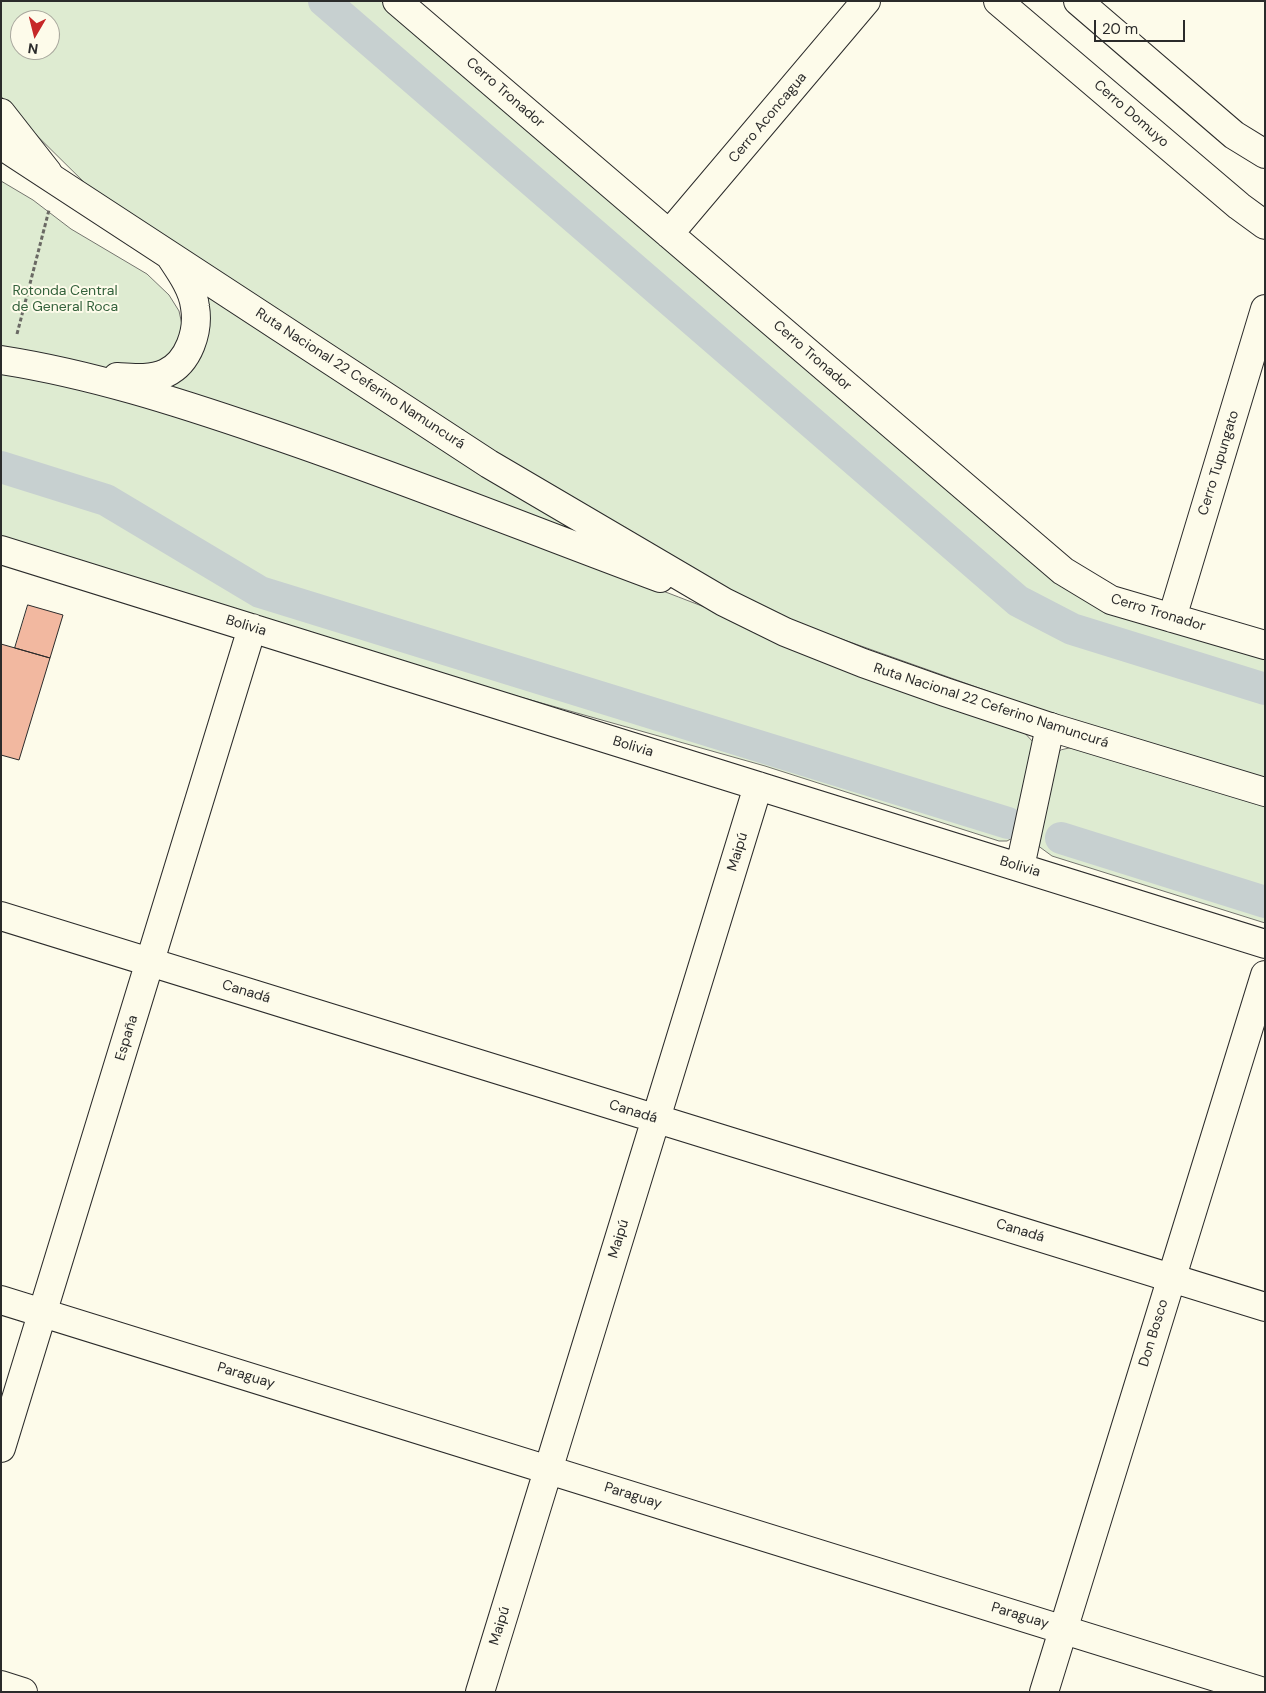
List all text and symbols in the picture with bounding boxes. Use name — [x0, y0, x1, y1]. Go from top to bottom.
north arrow — [10, 10, 60, 60]
scale bar — [1096, 10, 1187, 42]
text: 20 m — [1102, 19, 1138, 39]
text: N — [27, 39, 39, 58]
street label: Cerro Tronador — [462, 54, 548, 132]
street label: Cerro Aconcagua — [725, 70, 811, 166]
street label: Cerro Domuyo — [1090, 77, 1172, 151]
park label: Rotonda Central de General Roca — [12, 283, 118, 316]
street label: Ruta Nacional 22 Ceferino Namuncurá — [252, 305, 468, 453]
street label: Cerro Tronador — [769, 317, 855, 395]
street label: Cerro Tupungato — [1195, 408, 1243, 518]
street label: Cerro Tronador — [1109, 591, 1207, 635]
street label: Bolivia — [224, 612, 268, 640]
street label: Ruta Nacional 22 Ceferino Namuncurá — [871, 660, 1111, 752]
street label: Bolivia — [611, 733, 655, 761]
street label: Maipú — [724, 831, 752, 873]
street label: Bolivia — [998, 853, 1042, 881]
street label: Canadá — [220, 977, 272, 1007]
street label: España — [112, 1013, 142, 1063]
street label: Canadá — [607, 1097, 659, 1127]
street label: Canadá — [994, 1216, 1046, 1246]
street label: Maipú — [605, 1218, 633, 1260]
street label: Don Bosco — [1136, 1297, 1172, 1369]
street label: Paraguay — [215, 1359, 277, 1393]
street label: Paraguay — [602, 1479, 664, 1513]
street label: Paraguay — [989, 1599, 1051, 1633]
street label: Maipú — [486, 1605, 514, 1647]

